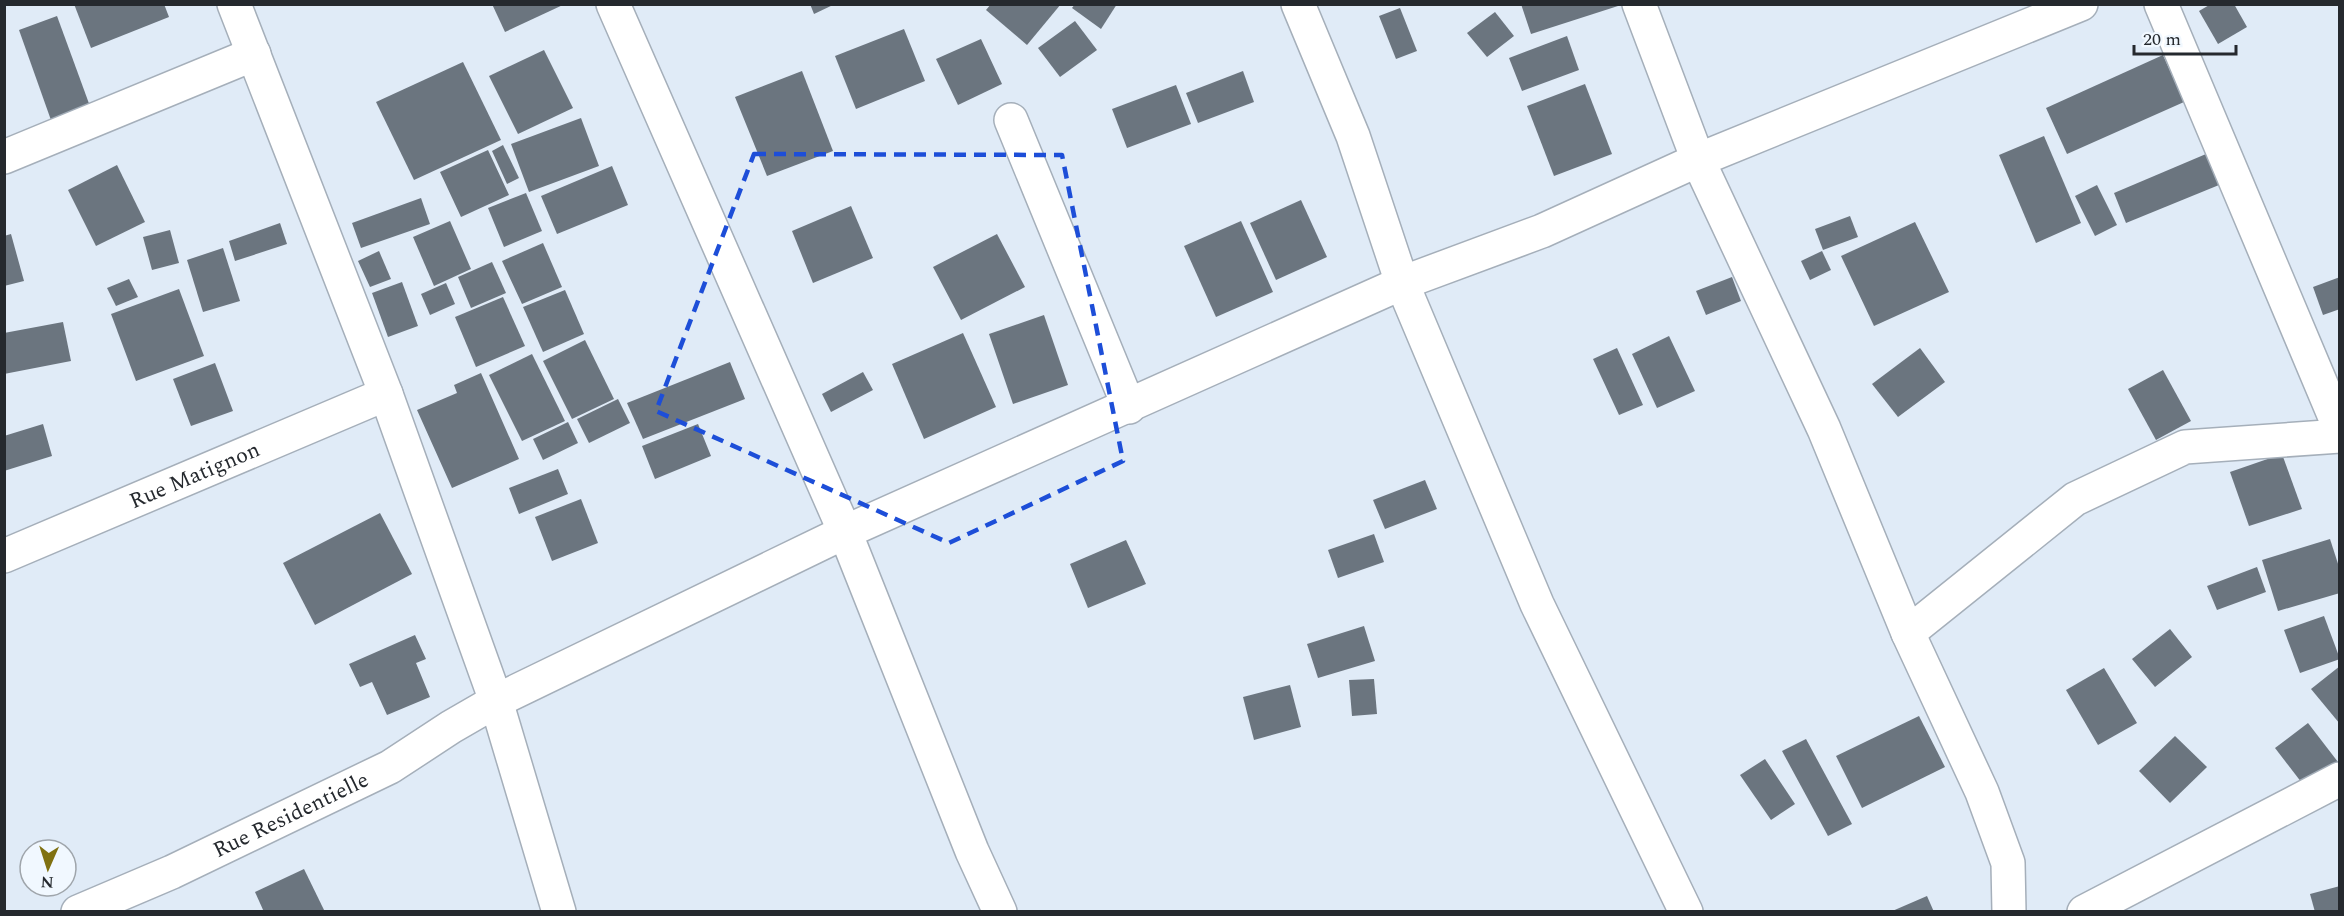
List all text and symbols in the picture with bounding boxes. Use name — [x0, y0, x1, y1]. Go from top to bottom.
scale bar — [2134, 18, 2236, 56]
text: 20 m — [2143, 26, 2181, 53]
street label: Rue Matignon — [124, 433, 265, 517]
street label: Rue Residentielle — [207, 763, 374, 866]
north arrow — [18, 838, 78, 898]
text: N — [40, 870, 54, 894]

